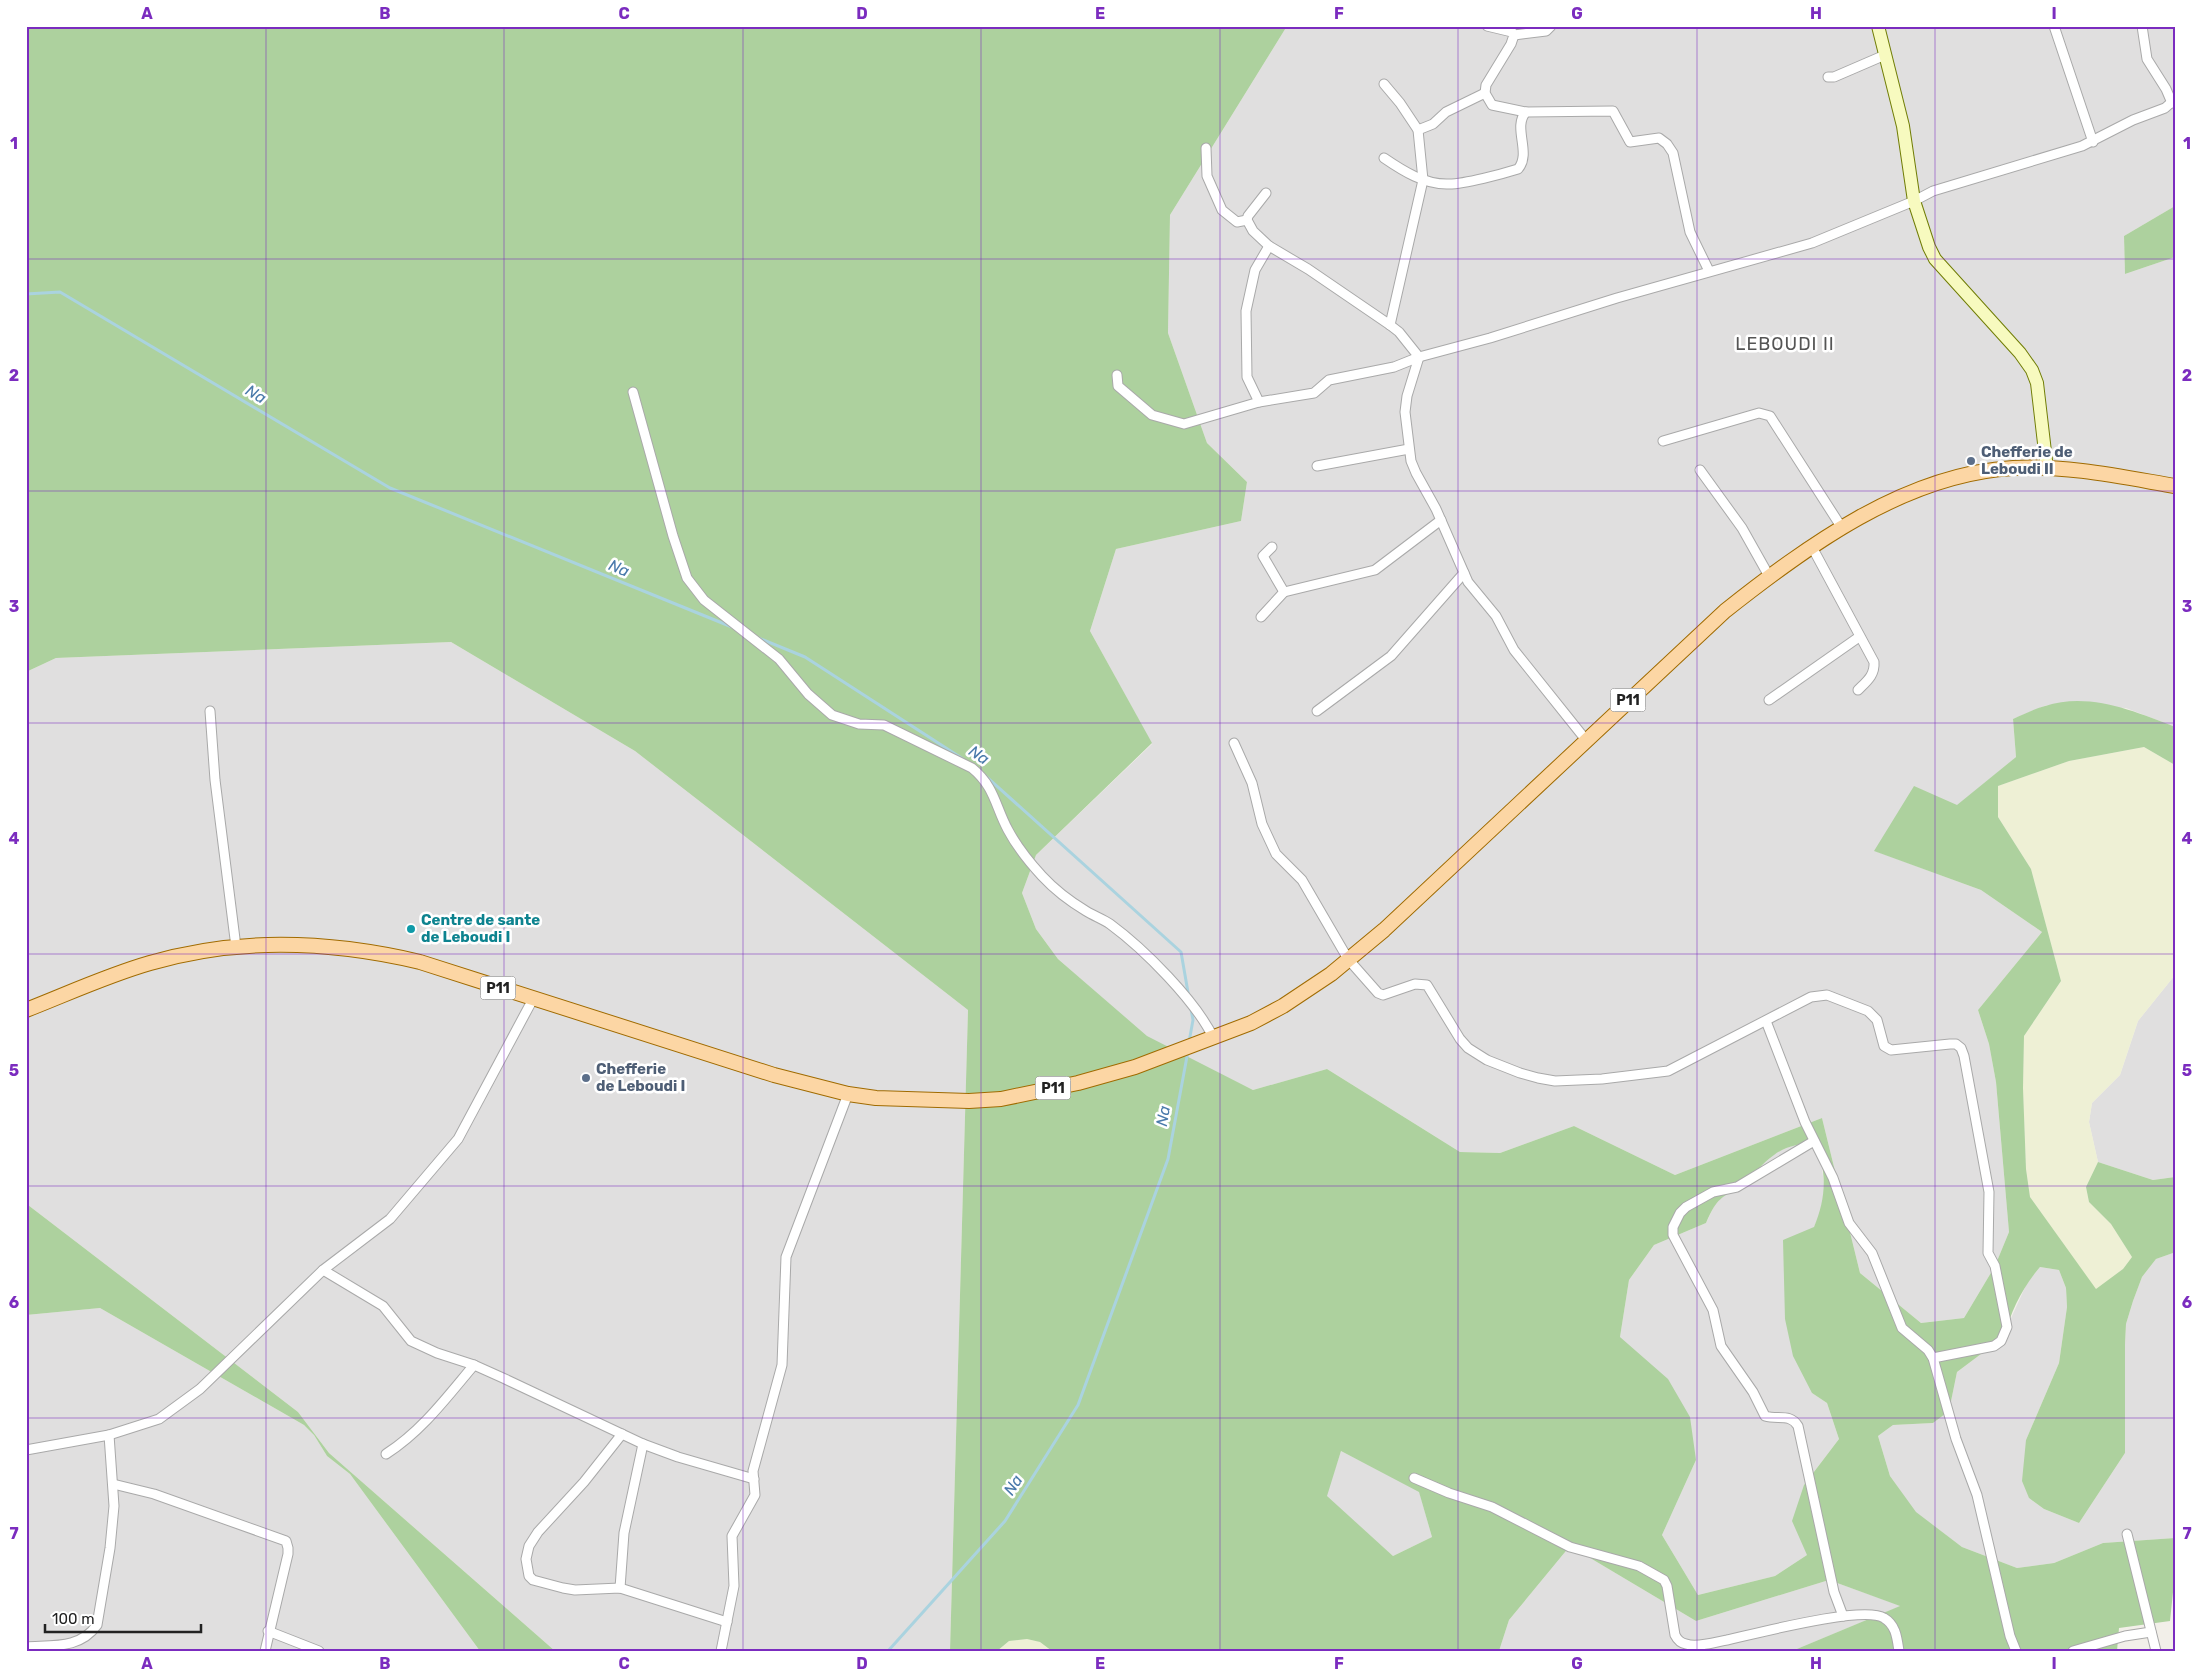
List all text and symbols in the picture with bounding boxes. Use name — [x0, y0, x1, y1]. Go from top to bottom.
text: A — [141, 4, 153, 23]
text: B — [379, 4, 391, 23]
text: C — [618, 4, 630, 23]
text: D — [856, 4, 868, 23]
text: E — [1095, 4, 1105, 23]
text: F — [1334, 4, 1344, 23]
text: G — [1571, 4, 1583, 23]
text: H — [1810, 4, 1822, 23]
text: I — [2051, 4, 2057, 23]
text: 1 — [10, 134, 18, 153]
text: 1 — [2183, 134, 2191, 153]
district label: LEBOUDI II — [1735, 333, 1835, 355]
text: 2 — [9, 366, 19, 385]
text: 2 — [2182, 366, 2192, 385]
water label: Na — [242, 381, 270, 407]
place label: Chefferie de Leboudi II — [1981, 443, 2073, 478]
marker: Chefferie de Leboudi II — [1965, 455, 1977, 467]
water label: Na — [606, 555, 632, 581]
text: 3 — [9, 597, 19, 616]
text: 3 — [2182, 597, 2192, 616]
road number: P11 — [1610, 688, 1646, 712]
water label: Na — [965, 741, 993, 769]
text: 4 — [9, 829, 20, 848]
text: 4 — [2182, 829, 2193, 848]
place label: Centre de sante de Leboudi I — [421, 911, 540, 946]
marker: Centre de sante de Leboudi I — [405, 923, 417, 935]
road number: P11 — [480, 976, 516, 1000]
place label: Chefferie de Leboudi I — [596, 1060, 685, 1095]
text: 5 — [9, 1061, 19, 1080]
text: 5 — [2182, 1061, 2192, 1080]
marker: Chefferie de Leboudi I — [580, 1072, 592, 1084]
road number: P11 — [1036, 1076, 1070, 1100]
water label: Na — [1152, 1104, 1174, 1128]
text: 6 — [9, 1293, 19, 1312]
text: 6 — [2182, 1293, 2192, 1312]
water label: Na — [1000, 1471, 1026, 1499]
text: 7 — [9, 1524, 19, 1543]
text: 7 — [2182, 1524, 2192, 1543]
scale bar — [45, 1602, 201, 1634]
text: 100 m — [52, 1610, 94, 1628]
text: A — [141, 1654, 153, 1673]
text: B — [379, 1654, 391, 1673]
text: C — [618, 1654, 630, 1673]
text: D — [856, 1654, 868, 1673]
text: E — [1095, 1654, 1105, 1673]
text: F — [1334, 1654, 1344, 1673]
text: G — [1571, 1654, 1583, 1673]
text: H — [1810, 1654, 1822, 1673]
text: I — [2051, 1654, 2057, 1673]

